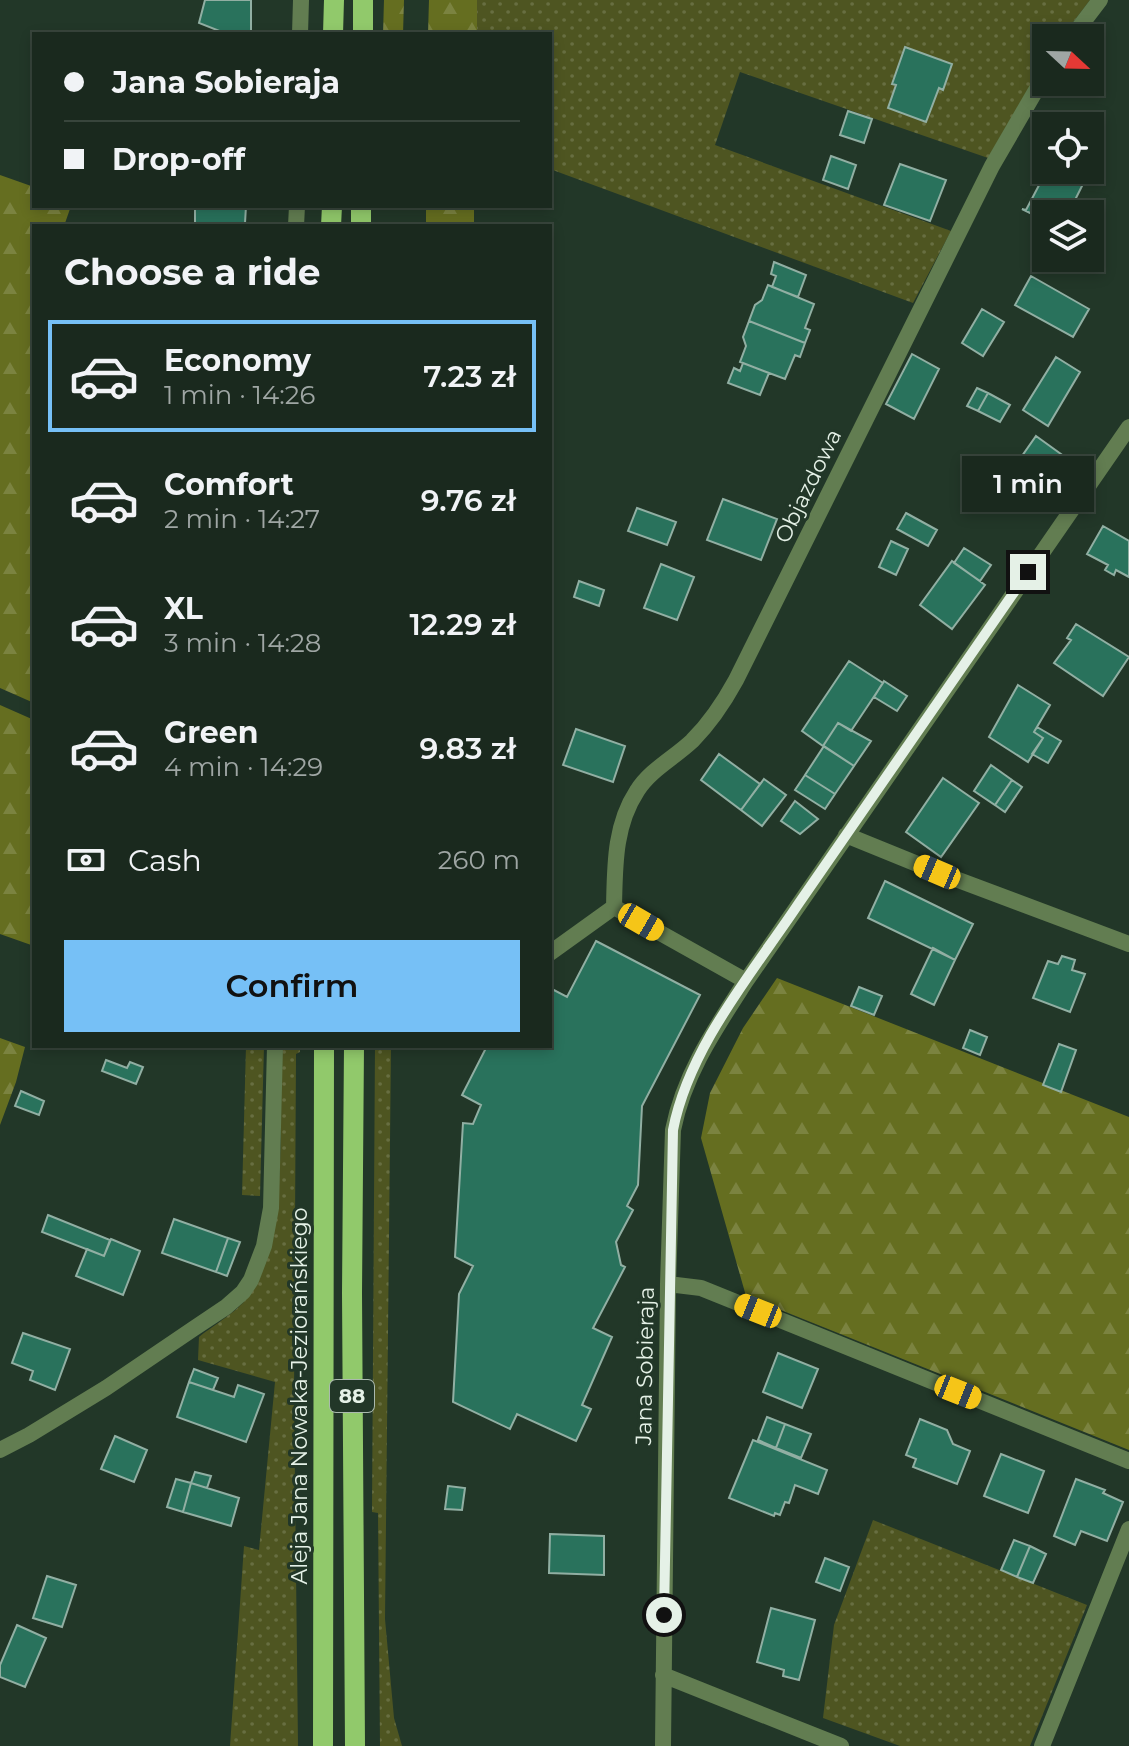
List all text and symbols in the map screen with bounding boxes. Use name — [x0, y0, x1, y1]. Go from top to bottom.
north arrow — [1032, 24, 1104, 96]
map controls — [1032, 24, 1104, 272]
text: Jana Sobieraja — [112, 64, 340, 101]
button: locate — [1032, 112, 1104, 184]
text: Drop-off — [112, 141, 245, 178]
button: layers — [1032, 200, 1104, 272]
text: Choose a ride — [64, 250, 321, 294]
icon: car — [68, 340, 140, 412]
text: Economy — [164, 342, 311, 379]
text: 7.23 zł — [423, 358, 516, 395]
text: 1 min · 14:26 — [164, 379, 315, 411]
street label: Objazdowa — [769, 425, 847, 547]
callout: 1 min — [962, 456, 1094, 512]
icon: car — [68, 464, 140, 536]
text: Comfort — [164, 466, 294, 503]
text: 1 min — [993, 468, 1063, 500]
text: 9.76 zł — [421, 482, 516, 519]
text: 2 min · 14:27 — [164, 503, 320, 535]
route end — [1010, 554, 1046, 590]
icon: car — [68, 588, 140, 660]
text: XL — [164, 590, 203, 627]
text: 12.29 zł — [409, 606, 516, 643]
text: 3 min · 14:28 — [164, 627, 321, 659]
icon: car — [68, 712, 140, 784]
text: Green — [164, 714, 258, 751]
text: 9.83 zł — [419, 730, 516, 767]
text: 4 min · 14:29 — [164, 751, 323, 783]
icon: cash — [64, 838, 108, 882]
text: Cash — [128, 842, 202, 879]
text: 260 m — [438, 844, 520, 876]
car — [910, 852, 964, 892]
car — [614, 900, 668, 944]
button: Confirm — [64, 940, 520, 1032]
street label: Aleja Jana Nowaka-Jeziorańskiego — [286, 1207, 313, 1585]
street label: Jana Sobieraja — [630, 1286, 660, 1447]
car — [731, 1291, 785, 1331]
car — [931, 1372, 985, 1412]
road number: 88 — [330, 1380, 374, 1412]
route start — [646, 1597, 682, 1633]

